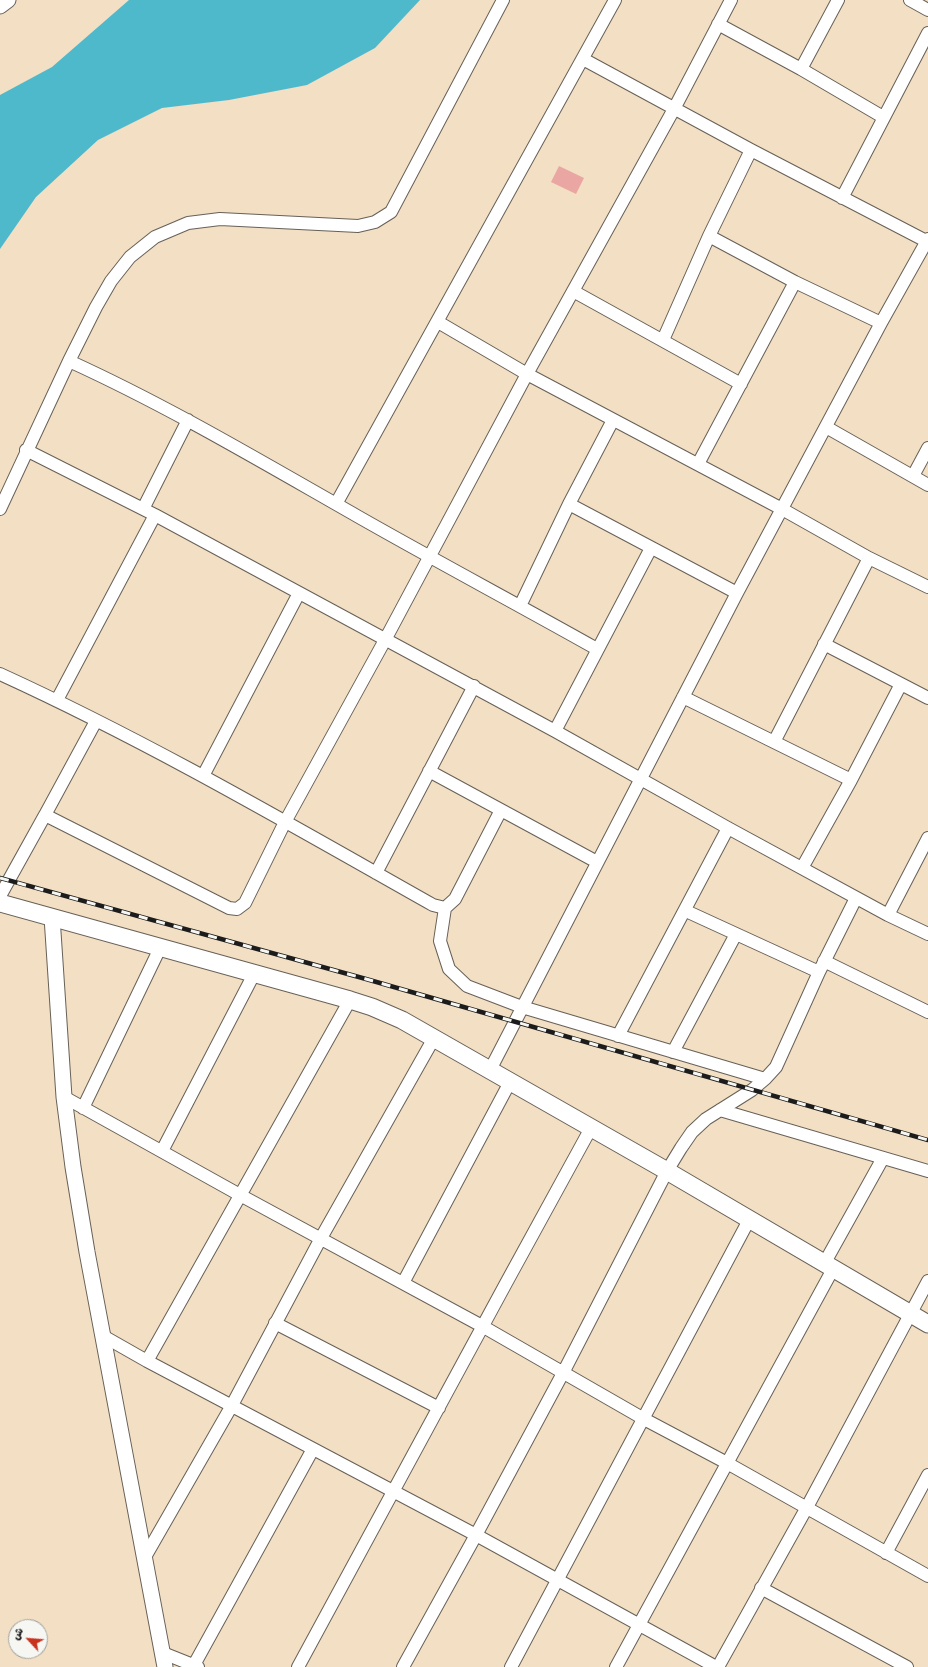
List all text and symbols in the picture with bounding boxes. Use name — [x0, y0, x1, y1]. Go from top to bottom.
north arrow — [8, 1619, 48, 1659]
text: ش — [7, 1625, 29, 1644]

